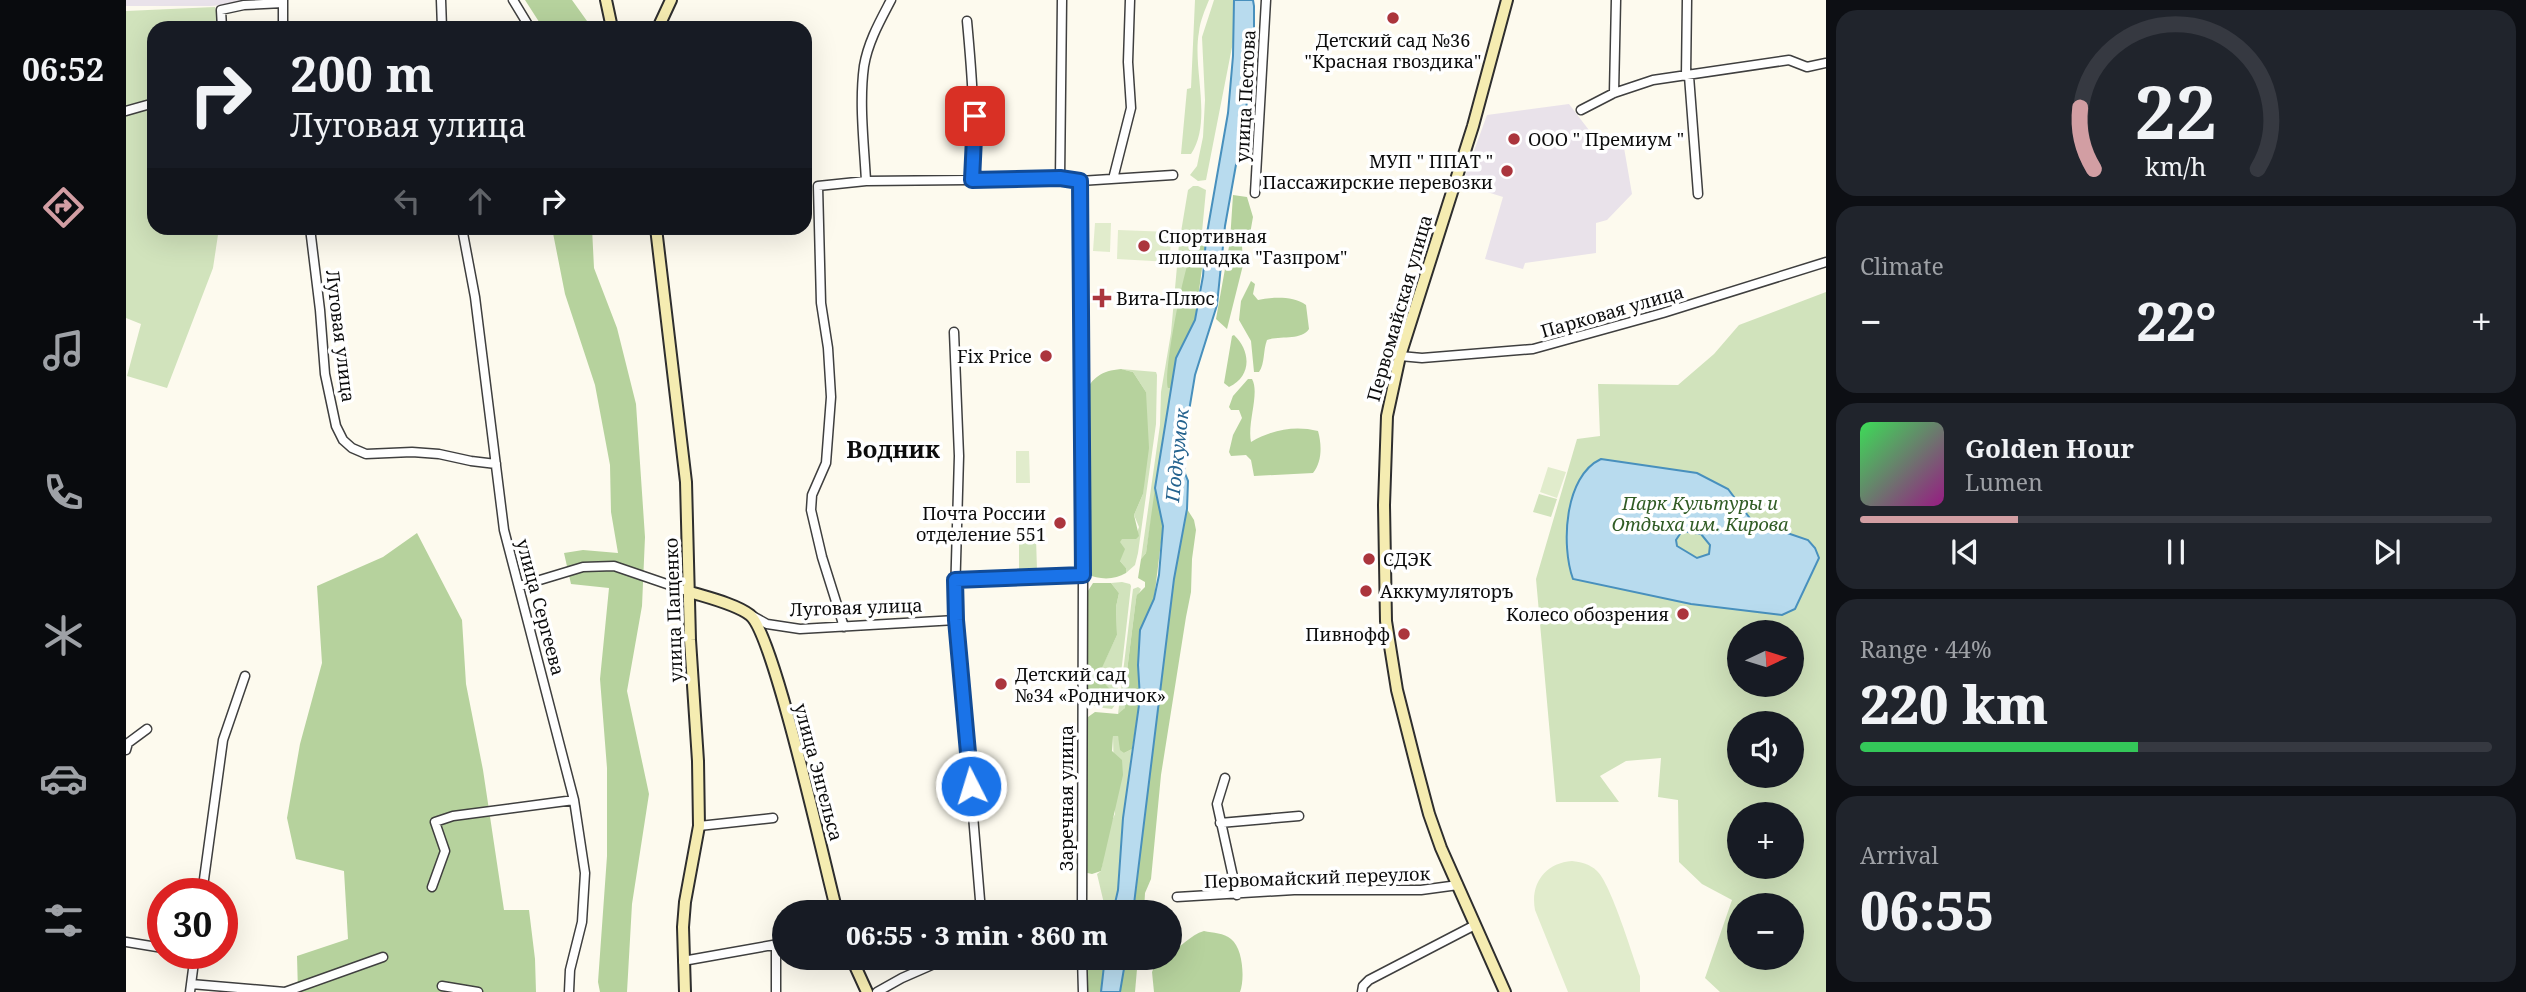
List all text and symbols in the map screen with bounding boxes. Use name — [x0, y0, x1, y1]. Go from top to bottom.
marker: Детский сад №36 "Красная гвоздика" — [1385, 10, 1401, 26]
place label: Детский сад №36 "Красная гвоздика" — [1305, 28, 1481, 73]
street label: улица Пестова — [1230, 29, 1260, 163]
text: 200 m — [290, 40, 434, 106]
text: 06:52 — [22, 47, 104, 90]
icon: right — [175, 49, 266, 140]
text: 22 — [2135, 62, 2217, 161]
pin — [945, 86, 1005, 146]
icon: arrive — [956, 97, 994, 135]
text: Луговая улица — [290, 103, 527, 146]
place label: ООО " Премиум " — [1528, 127, 1684, 151]
marker: ООО " Премиум " — [1506, 131, 1522, 147]
place label: МУП " ППАТ " Пассажирские перевозки — [1262, 149, 1493, 194]
text: km/h — [2145, 149, 2207, 183]
marker: МУП " ППАТ " Пассажирские перевозки — [1499, 163, 1515, 179]
icon: left — [388, 182, 426, 220]
icon: ahead — [461, 182, 499, 220]
icon: right — [534, 182, 572, 220]
icon: directions — [39, 183, 88, 232]
street label: Первомайская улица — [1361, 212, 1437, 404]
place label: Спортивная площадка "Газпром" — [1158, 224, 1347, 269]
marker: Спортивная площадка "Газпром" — [1136, 238, 1152, 254]
text: Climate — [1860, 250, 1944, 282]
street label: Луговая улица — [321, 268, 361, 404]
street label: Парковая улица — [1538, 279, 1686, 343]
text: 22° — [2136, 285, 2216, 356]
place label: Вита-Плюс — [1116, 286, 1214, 310]
marker: Вита-Плюс — [1094, 290, 1110, 306]
text: − — [1860, 295, 1882, 347]
text: + — [2471, 295, 2492, 347]
icon: music — [39, 326, 88, 375]
place label: Fix Price — [957, 344, 1032, 368]
marker: Fix Price — [1038, 348, 1054, 364]
water label: Подкумок — [1159, 406, 1195, 504]
text: Golden Hour — [1965, 430, 2134, 466]
district label: Водник — [846, 432, 940, 465]
text: Lumen — [1965, 466, 2043, 498]
icon: phone — [39, 468, 88, 517]
park label: Парк Культуры и Отдыха им. Кирова — [1611, 491, 1789, 536]
place label: Почта России отделение 551 — [916, 501, 1046, 546]
marker: Почта России отделение 551 — [1052, 515, 1068, 531]
icon: previous — [1946, 533, 1984, 571]
icon: pause — [2157, 533, 2195, 571]
icon: next — [2368, 533, 2406, 571]
street label: улица Сергеева — [511, 536, 571, 678]
street label: улица Пащенко — [658, 537, 688, 683]
place label: СДЭК — [1383, 547, 1432, 571]
marker: СДЭК — [1361, 551, 1377, 567]
place label: Аккумуляторъ — [1380, 579, 1513, 603]
marker: Аккумуляторъ — [1358, 583, 1374, 599]
street label: Луговая улица — [789, 593, 923, 621]
place label: Колесо обозрения — [1506, 602, 1669, 626]
marker: Колесо обозрения — [1675, 606, 1691, 622]
icon: climate — [39, 611, 88, 660]
north arrow — [1727, 620, 1804, 696]
map controls — [1727, 620, 1804, 970]
place label: Пивнофф — [1305, 622, 1390, 646]
marker: Пивнофф — [1396, 626, 1412, 642]
text: Range · 44% — [1860, 633, 1992, 665]
place label: Детский сад №34 «Родничок» — [1015, 662, 1166, 707]
text: 220 km — [1860, 668, 2048, 739]
marker: Детский сад №34 «Родничок» — [993, 676, 1009, 692]
street label: улица Энгельса — [789, 701, 849, 843]
button: sound — [1727, 711, 1804, 788]
street label: Заречная улица — [1054, 725, 1078, 871]
position arrow — [934, 749, 1008, 823]
icon: car — [39, 754, 88, 803]
button: + — [1727, 802, 1804, 879]
text: Arrival — [1860, 839, 1939, 871]
street label: Первомайский переулок — [1204, 861, 1431, 893]
text: 06:55 — [1860, 874, 1994, 945]
speed limit sign: 30 — [147, 878, 238, 969]
button: − — [1727, 893, 1804, 970]
icon: filters — [39, 896, 88, 945]
text: 06:55 · 3 min · 860 m — [846, 917, 1108, 953]

